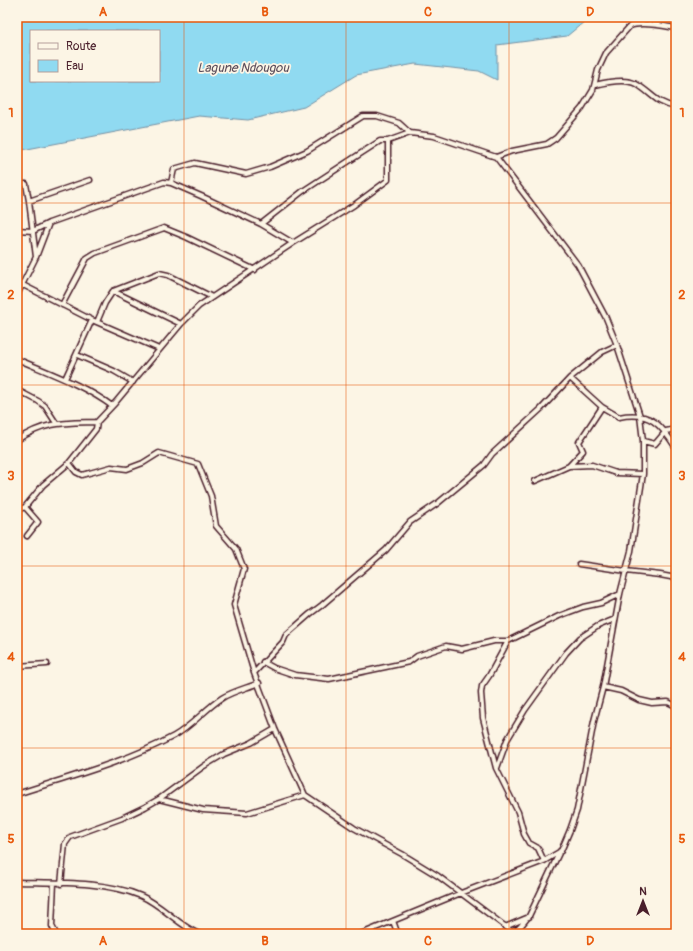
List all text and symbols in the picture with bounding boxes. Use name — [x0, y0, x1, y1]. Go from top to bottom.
text: A — [99, 4, 108, 20]
text: B — [261, 4, 269, 20]
text: C — [424, 4, 432, 20]
text: D — [586, 4, 594, 20]
legend — [30, 30, 160, 82]
text: Route — [66, 39, 96, 54]
text: Eau — [66, 59, 84, 74]
water label: Lagune Ndougou — [197, 60, 290, 76]
text: 1 — [8, 105, 14, 121]
text: 1 — [679, 105, 685, 121]
text: 2 — [7, 287, 15, 303]
text: 2 — [678, 287, 686, 303]
text: 3 — [7, 468, 15, 484]
text: 3 — [678, 468, 686, 484]
text: 4 — [7, 649, 15, 665]
text: 4 — [678, 649, 686, 665]
text: 5 — [7, 831, 15, 847]
text: 5 — [678, 831, 686, 847]
north arrow — [623, 881, 663, 921]
text: N — [639, 885, 647, 898]
text: A — [99, 933, 108, 949]
text: B — [261, 933, 269, 949]
text: C — [424, 933, 432, 949]
text: D — [586, 933, 594, 949]

